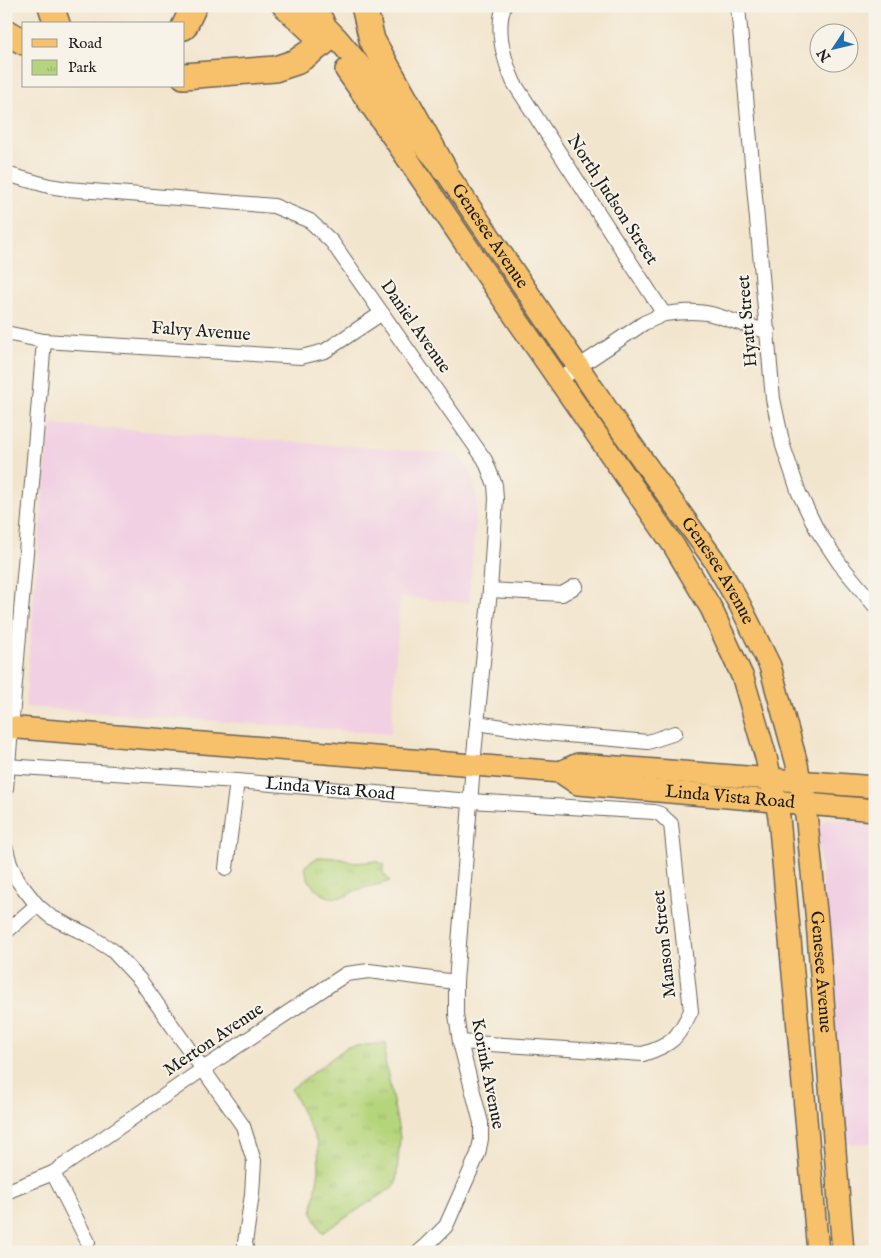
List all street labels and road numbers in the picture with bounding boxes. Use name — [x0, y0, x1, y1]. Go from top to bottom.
street label: North Judson Street — [561, 130, 663, 270]
street label: Genesee Avenue — [446, 179, 533, 293]
street label: Hyatt Street — [733, 274, 763, 368]
street label: Daniel Avenue — [374, 276, 456, 378]
street label: Falvy Avenue — [151, 317, 251, 347]
street label: Genesee Avenue — [676, 513, 759, 628]
street label: Linda Vista Road — [264, 772, 396, 806]
street label: Linda Vista Road — [664, 780, 796, 814]
street label: Manson Street — [648, 889, 682, 999]
street label: Genesee Avenue — [804, 910, 837, 1034]
street label: Merton Avenue — [160, 998, 268, 1082]
street label: Korink Avenue — [465, 1017, 509, 1131]

